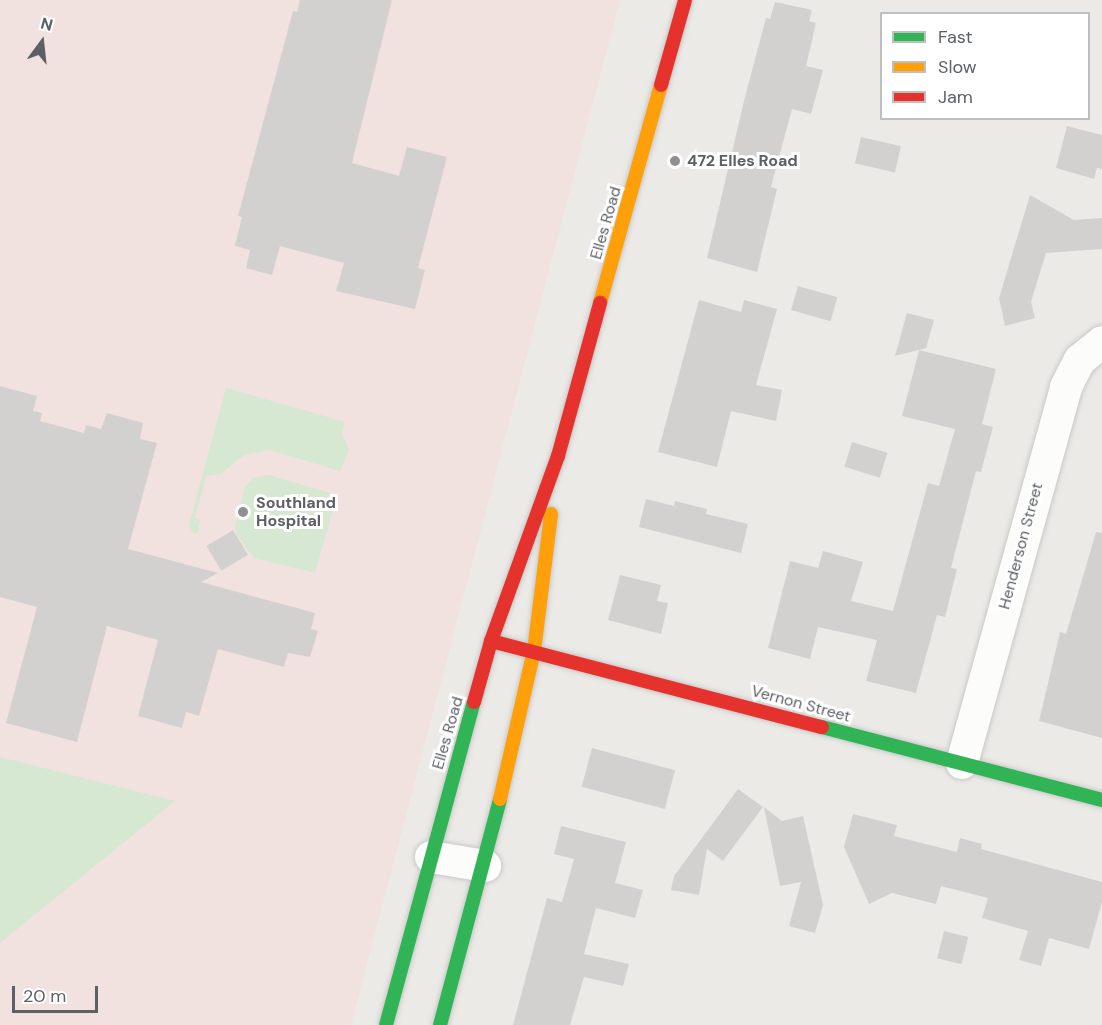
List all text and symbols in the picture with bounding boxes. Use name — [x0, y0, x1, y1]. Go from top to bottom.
north arrow — [12, 12, 72, 72]
text: N — [38, 12, 55, 36]
legend — [880, 12, 1090, 120]
text: Fast — [938, 25, 973, 49]
text: Slow — [938, 55, 977, 79]
text: Jam — [938, 85, 973, 109]
place label: 472 Elles Road — [687, 151, 798, 171]
marker: 472 Elles Road — [668, 154, 682, 168]
street label: Elles Road — [586, 184, 626, 262]
street label: Henderson Street — [995, 480, 1047, 612]
place label: Southland Hospital — [256, 493, 336, 531]
marker: Southland Hospital — [234, 503, 252, 521]
street label: Vernon Street — [749, 682, 853, 726]
street label: Elles Road — [428, 694, 468, 772]
scale bar — [15, 974, 100, 1012]
text: 20 m — [23, 984, 66, 1008]

